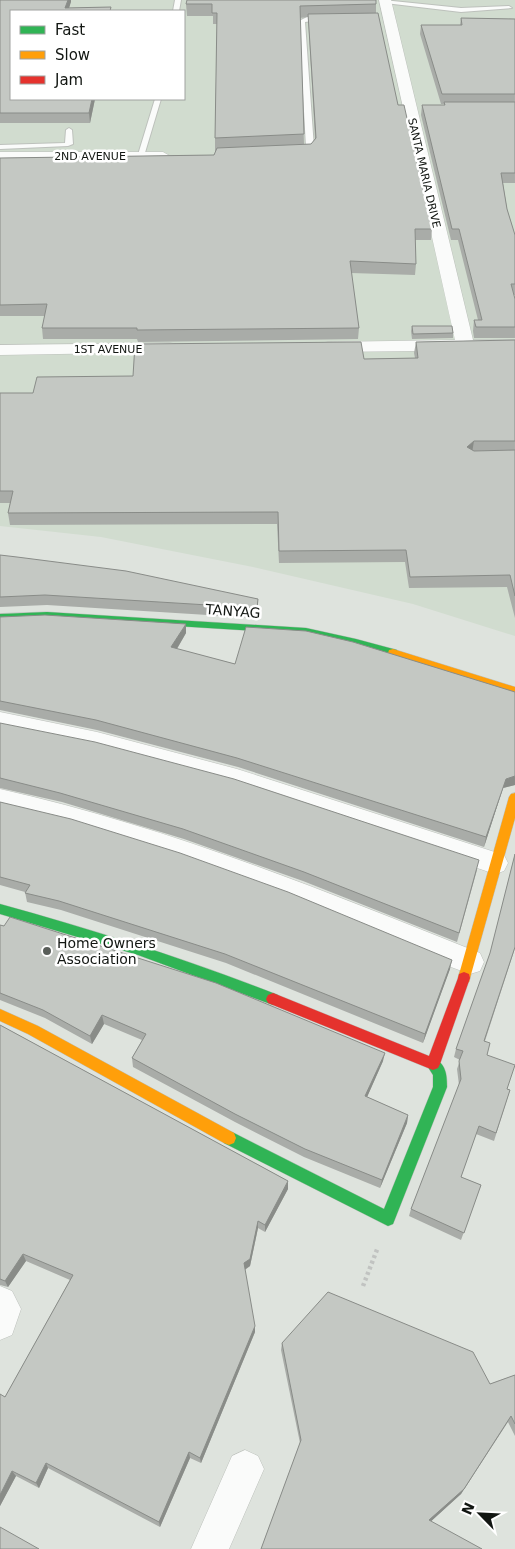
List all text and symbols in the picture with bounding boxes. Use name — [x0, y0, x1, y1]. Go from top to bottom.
legend — [10, 10, 185, 100]
text: Fast — [55, 21, 85, 39]
text: Slow — [55, 46, 90, 64]
text: Jam — [54, 71, 83, 89]
street label: SANTA MARIA DRIVE — [405, 117, 443, 229]
street label: 2ND AVENUE — [54, 150, 126, 163]
street label: 1ST AVENUE — [74, 343, 142, 356]
street label: TANYAG — [204, 601, 261, 621]
place label: Home Owners Association — [57, 935, 156, 967]
marker: Home Owners Association — [41, 945, 53, 957]
north arrow — [455, 1489, 505, 1539]
text: N — [458, 1500, 478, 1517]

